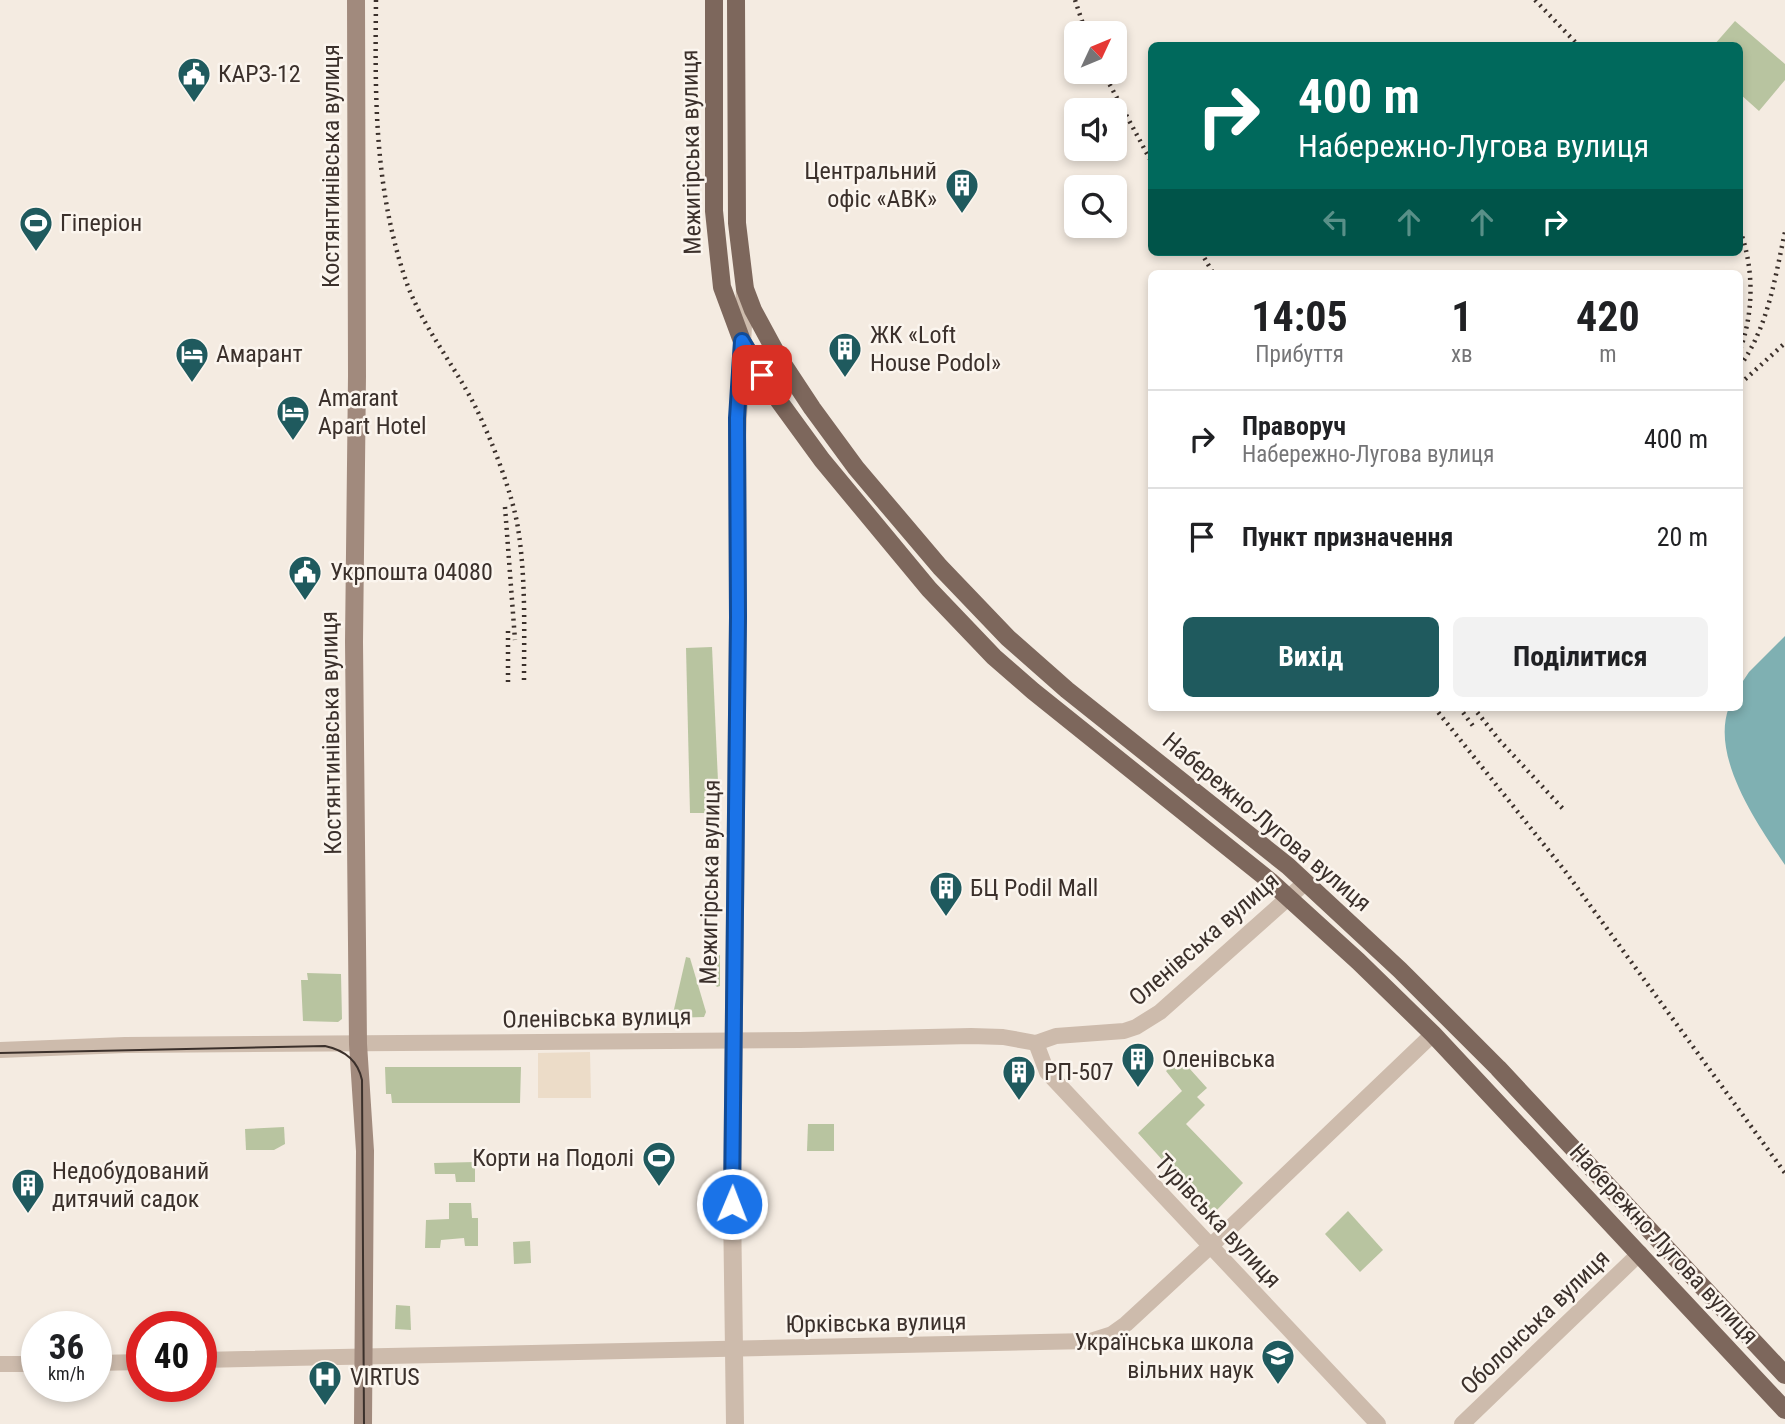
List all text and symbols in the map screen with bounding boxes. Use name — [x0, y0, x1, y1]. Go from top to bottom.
north arrow — [1064, 21, 1127, 84]
map controls — [1064, 21, 1127, 238]
street label: Костянтинівська вулиця — [317, 44, 345, 288]
street label: Межигірська вулиця — [675, 49, 707, 255]
public building icon: КАРЗ-12 — [175, 55, 213, 104]
place label: КАРЗ-12 — [218, 60, 301, 88]
text: 400 m — [1298, 68, 1420, 125]
icon: right — [1183, 70, 1274, 161]
button: sound — [1064, 98, 1127, 161]
text: Набережно-Лугова вулиця — [1298, 127, 1649, 165]
place label: Центральний офіс «АВК» — [804, 157, 937, 213]
building icon: Центральний офіс «АВК» — [943, 166, 981, 215]
button: search — [1064, 175, 1127, 238]
icon: left — [1317, 203, 1355, 241]
icon: ahead — [1390, 203, 1428, 241]
icon: ahead — [1463, 203, 1501, 241]
icon: right — [1536, 203, 1574, 241]
sports icon: Гіперіон — [17, 204, 55, 253]
place label: Гіперіон — [60, 209, 142, 237]
text: 14:05 — [1251, 292, 1348, 341]
text: 1 — [1451, 292, 1472, 341]
text: 420 — [1576, 292, 1640, 341]
place label: ЖК «Loft House Podol» — [870, 321, 1001, 377]
building icon: ЖК «Loft House Podol» — [826, 330, 864, 379]
hotel icon: Амарант — [173, 335, 211, 384]
place label: Амарант — [216, 340, 303, 368]
text: Прибуття — [1255, 341, 1344, 368]
text: хв — [1451, 341, 1473, 368]
text: m — [1599, 341, 1616, 368]
pin — [732, 345, 792, 405]
icon: arrive — [743, 356, 781, 394]
place label: Amarant Apart Hotel — [318, 384, 426, 440]
hotel icon: Amarant Apart Hotel — [274, 393, 312, 442]
text: Праворуч — [1242, 411, 1346, 441]
icon: right — [1183, 420, 1221, 458]
text: 400 m — [1644, 424, 1708, 454]
text: Набережно-Лугова вулиця — [1242, 441, 1494, 468]
icon: arrive — [1183, 518, 1221, 556]
text: Пункт призначення — [1242, 522, 1453, 552]
text: 20 m — [1657, 522, 1708, 552]
public building icon: Укрпошта 04080 — [286, 553, 324, 602]
place label: Укрпошта 04080 — [330, 558, 493, 586]
street label: Костянтинівська вулиця — [315, 611, 347, 855]
button: Вихід — [1183, 617, 1439, 697]
button: Поділитися — [1453, 617, 1708, 697]
street label: Набережно-Лугова вулиця — [1157, 727, 1377, 917]
street label: Межигірська вулиця — [694, 779, 726, 985]
street label: Оленівська вулиця — [1123, 866, 1285, 1012]
building icon: БЦ Podil Mall — [927, 869, 965, 918]
place label: БЦ Podil Mall — [970, 874, 1098, 902]
street label: Оленівська вулиця — [502, 1002, 692, 1034]
building icon: Оленівська — [1119, 1040, 1157, 1089]
place label: Оленівська — [1162, 1045, 1275, 1073]
building icon: РП-507 — [1000, 1053, 1038, 1102]
place label: РП-507 — [1044, 1058, 1114, 1086]
street label: Набережно-Лугова вулиця — [1564, 1138, 1764, 1350]
sports icon: Корти на Подолі — [640, 1139, 678, 1188]
place label: Корти на Подолі — [472, 1144, 634, 1172]
street label: Турівська вулиця — [1149, 1148, 1287, 1294]
place label: Недобудований дитячий садок — [52, 1157, 209, 1213]
building icon: Недобудований дитячий садок — [9, 1166, 47, 1215]
position arrow — [695, 1167, 769, 1241]
street label: Оболонська вулиця — [1455, 1244, 1615, 1400]
street label: Юрківська вулиця — [785, 1307, 967, 1339]
speed limit sign: 40 — [126, 1311, 217, 1402]
text: 36 — [49, 1327, 84, 1368]
place label: Українська школа вільних наук — [1074, 1328, 1254, 1384]
school or university icon: Українська школа вільних наук — [1259, 1337, 1297, 1386]
hospital icon: VIRTUS — [306, 1358, 344, 1407]
text: km/h — [48, 1363, 85, 1384]
place label: VIRTUS — [350, 1363, 420, 1391]

